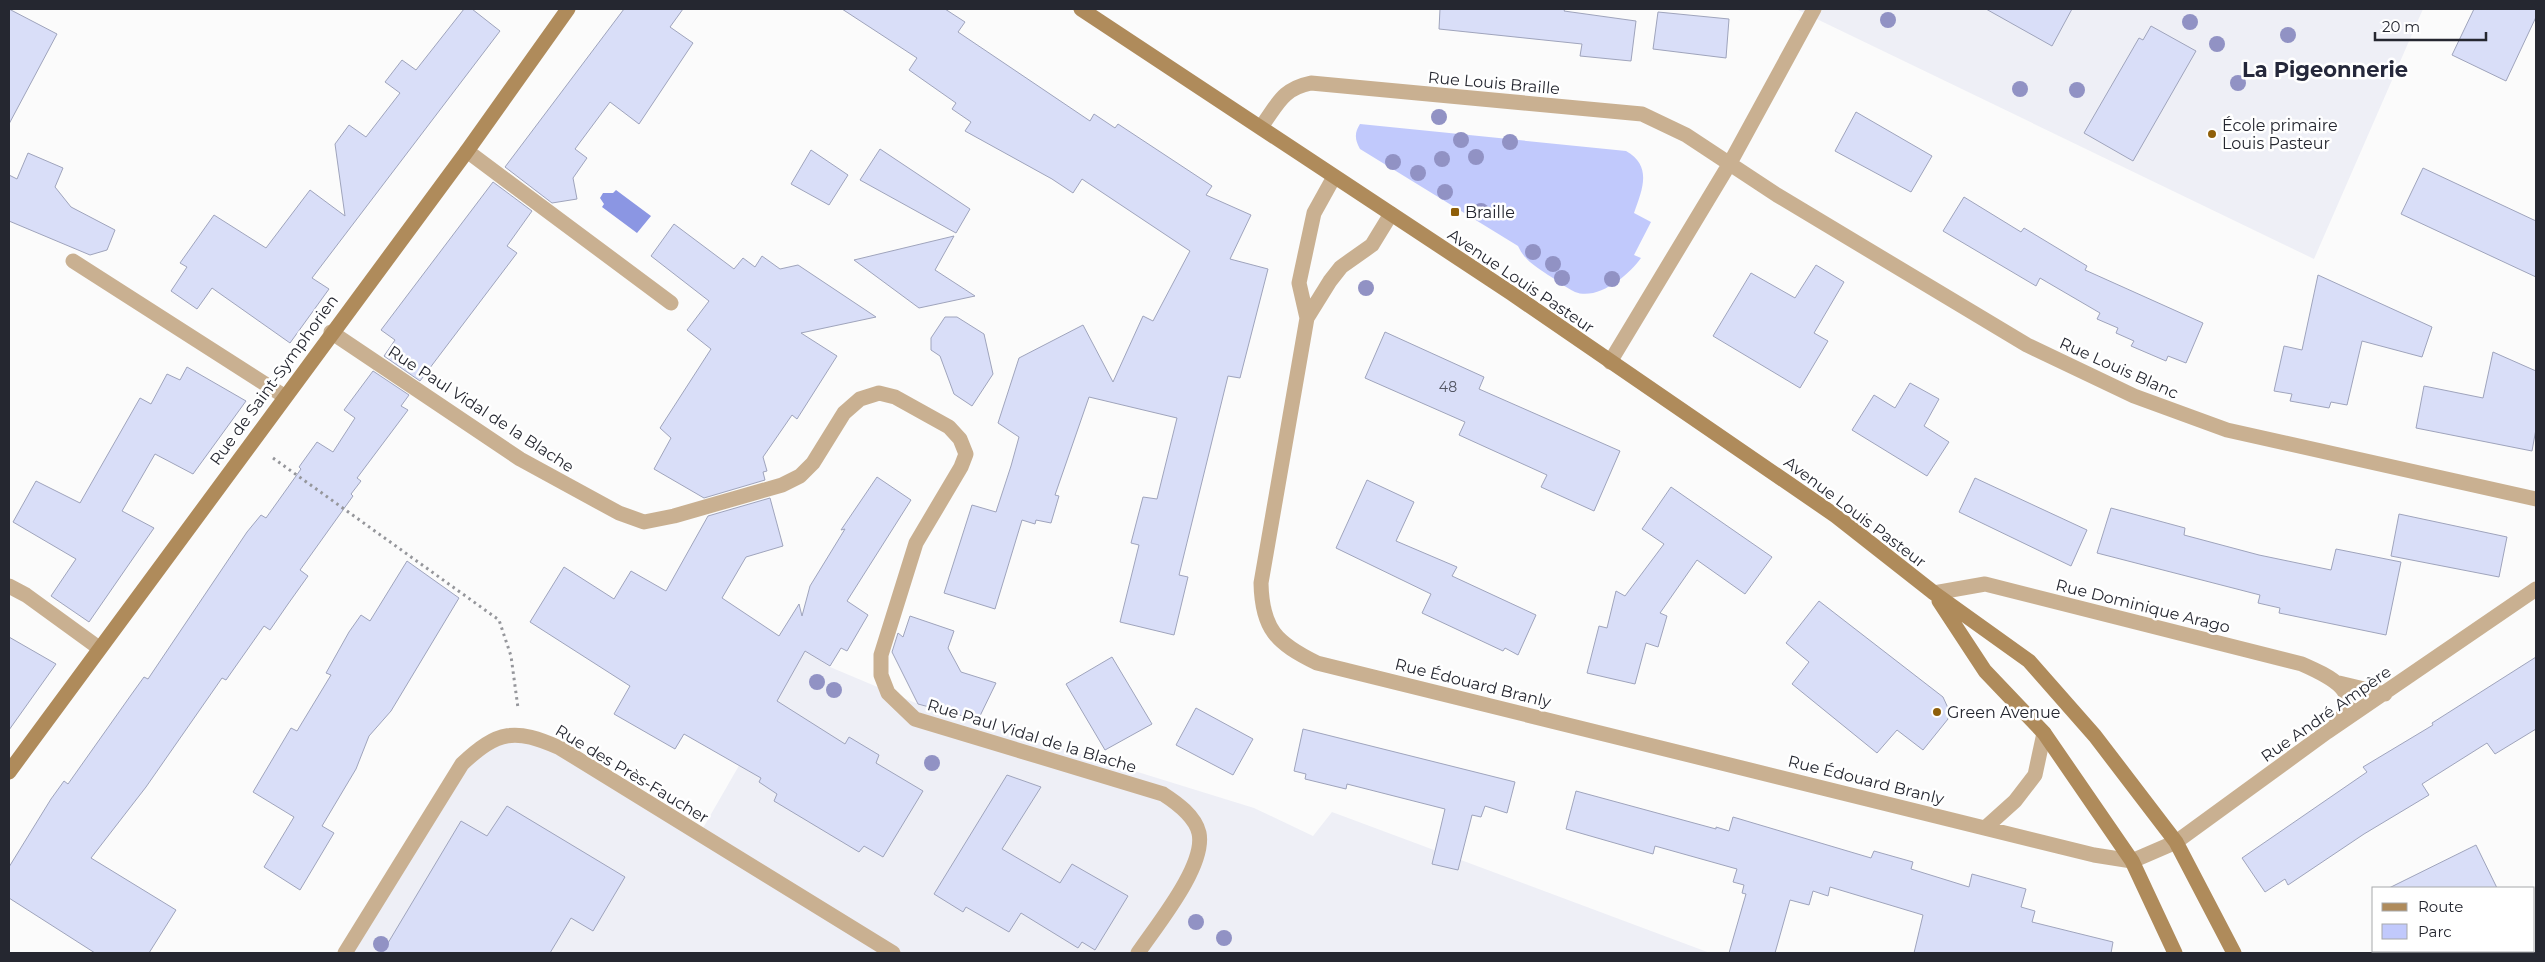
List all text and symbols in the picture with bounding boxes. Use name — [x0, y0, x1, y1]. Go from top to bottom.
scale bar — [2375, 10, 2486, 42]
text: 20 m — [2382, 17, 2420, 36]
district label: La Pigeonnerie — [2242, 57, 2408, 82]
street label: Rue Louis Braille — [1427, 68, 1561, 98]
place label: École primaire Louis Pasteur — [2222, 116, 2338, 153]
marker: École primaire Louis Pasteur — [2206, 128, 2218, 140]
place label: Braille — [1465, 203, 1515, 222]
marker: Braille — [1449, 206, 1461, 218]
street label: Avenue Louis Pasteur — [1444, 225, 1598, 337]
street label: Rue de Saint-Symphorien — [206, 291, 342, 469]
street label: Rue Louis Blanc — [2057, 333, 2181, 403]
street label: Rue Paul Vidal de la Blache — [384, 342, 578, 476]
house number: 48 — [1439, 378, 1457, 396]
street label: Avenue Louis Pasteur — [1780, 453, 1930, 571]
street label: Rue Dominique Arago — [2054, 575, 2232, 637]
street label: Rue Édouard Branly — [1393, 654, 1553, 712]
street label: Rue André Ampère — [2257, 662, 2395, 766]
street label: Rue Paul Vidal de la Blache — [925, 695, 1139, 777]
place label: Green Avenue — [1947, 703, 2060, 722]
marker: Green Avenue — [1931, 706, 1943, 718]
street label: Rue des Près-Faucher — [552, 721, 712, 827]
street label: Rue Édouard Branly — [1786, 751, 1946, 809]
legend — [2372, 887, 2535, 952]
text: Route — [2418, 897, 2463, 916]
text: Parc — [2418, 922, 2452, 941]

